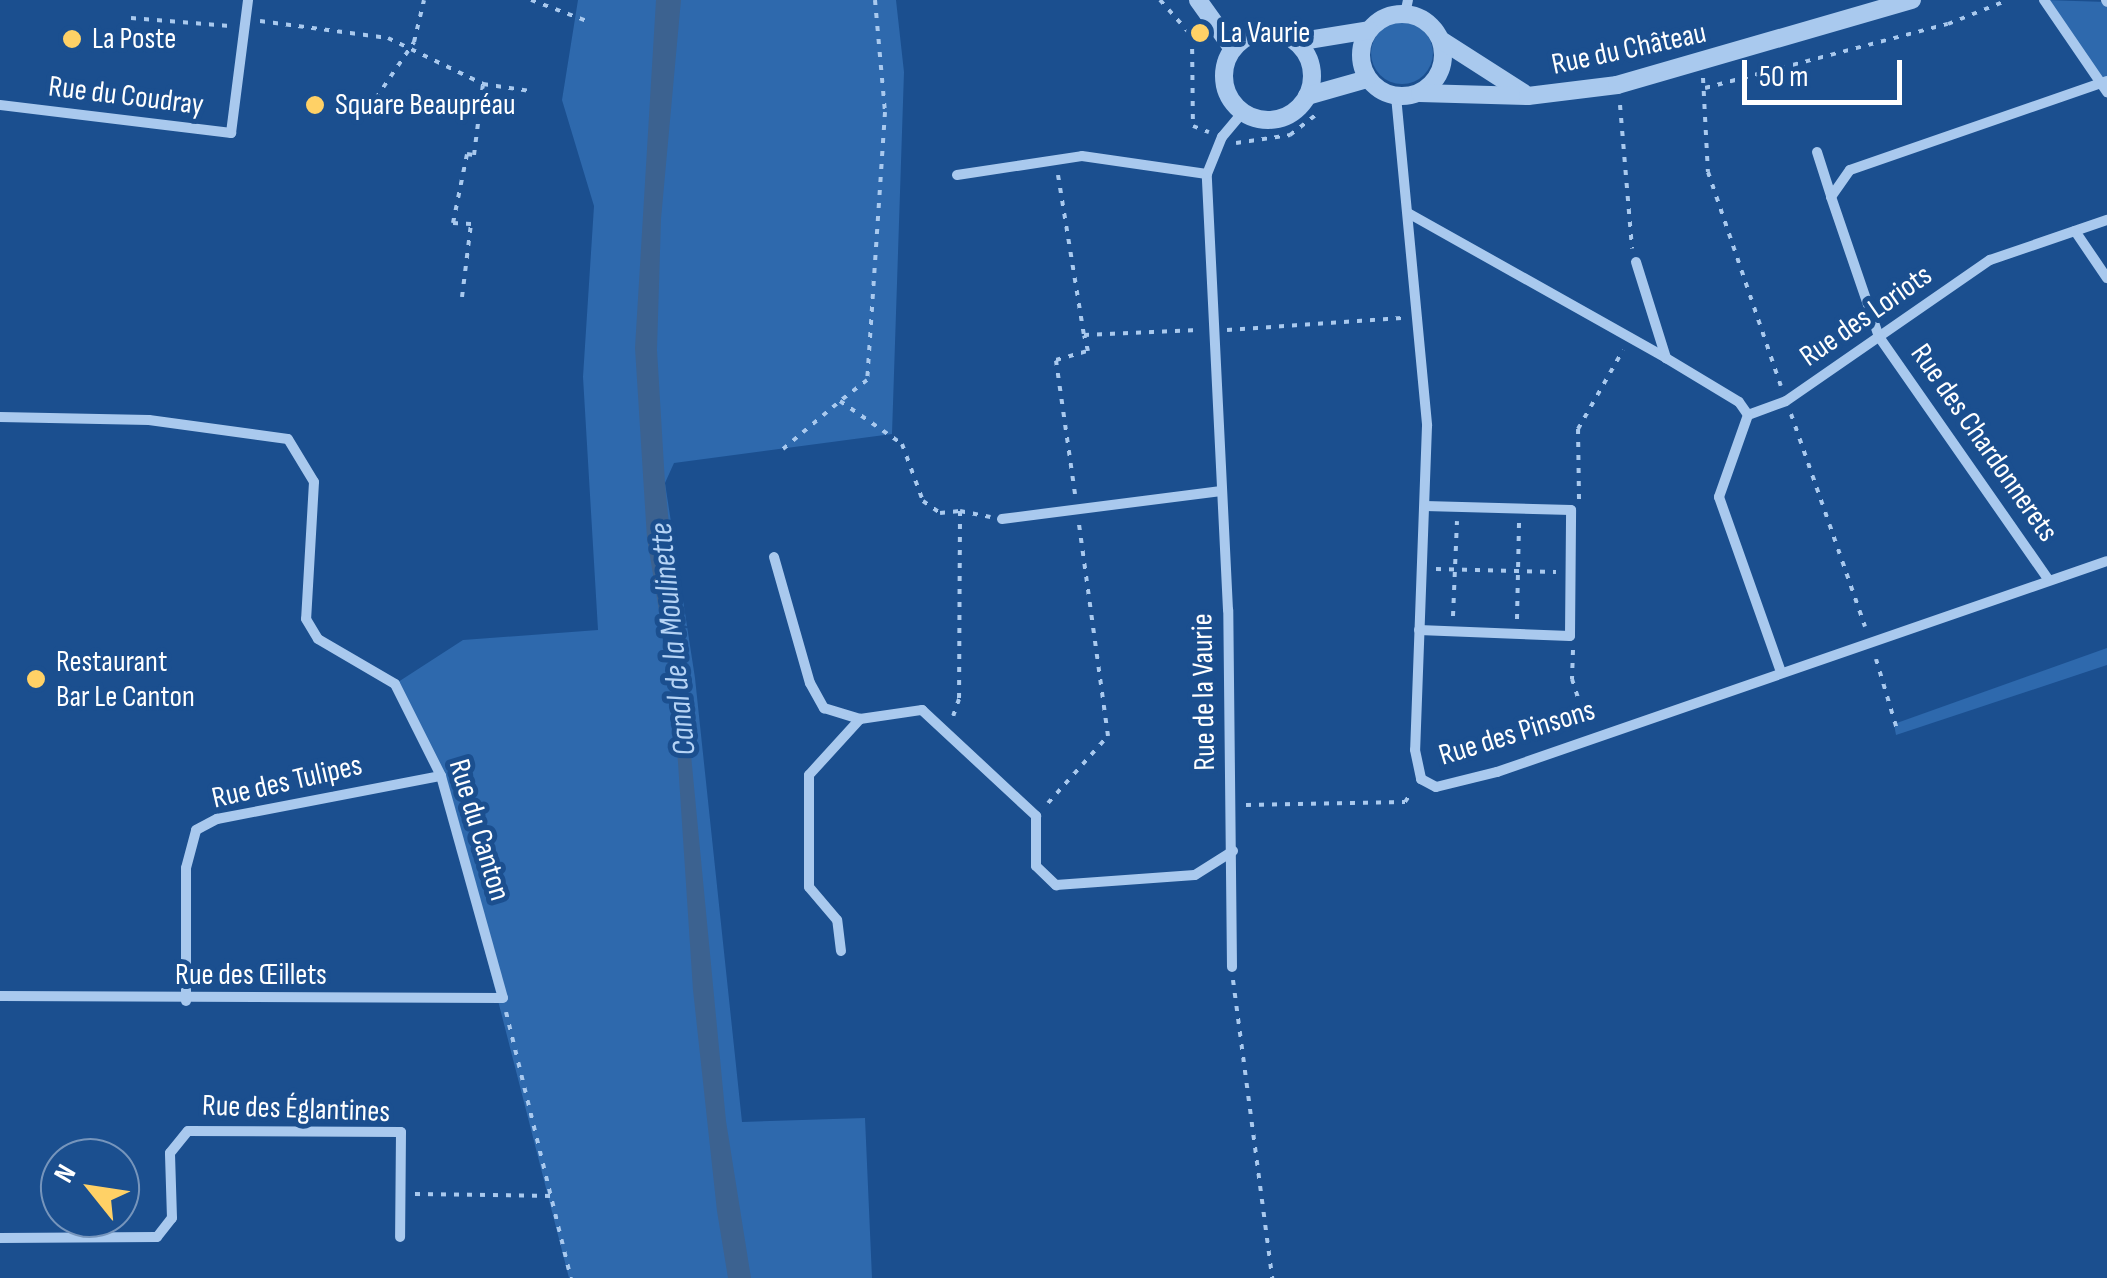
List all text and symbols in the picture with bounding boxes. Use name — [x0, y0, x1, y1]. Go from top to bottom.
place label: La Vaurie — [1220, 15, 1310, 51]
street label: Rue du Château — [1548, 15, 1710, 83]
place label: La Poste — [92, 21, 176, 57]
marker: La Vaurie — [1189, 22, 1211, 44]
marker: La Poste — [61, 28, 83, 50]
scale bar — [1747, 40, 1907, 102]
text: 50 m — [1759, 59, 1808, 95]
street label: Rue du Coudray — [46, 69, 206, 123]
place label: Square Beaupréau — [335, 87, 516, 123]
marker: Square Beaupréau — [304, 94, 326, 116]
street label: Rue des Loriots — [1793, 257, 1939, 375]
street label: Rue des Chardonnerets — [1902, 337, 2066, 549]
water label: Canal de la Moulinette — [643, 521, 705, 757]
street label: Rue de la Vaurie — [1185, 613, 1223, 771]
place label: Restaurant Bar Le Canton — [56, 644, 195, 714]
marker: Restaurant Bar Le Canton — [25, 668, 47, 690]
street label: Rue des Pinsons — [1435, 692, 1599, 774]
street label: Rue des Tulipes — [208, 747, 366, 817]
street label: Rue du Canton — [440, 755, 518, 905]
street label: Rue des Œillets — [175, 957, 327, 993]
street label: Rue des Églantines — [201, 1088, 391, 1130]
north arrow — [40, 1138, 140, 1238]
text: N — [47, 1159, 83, 1188]

